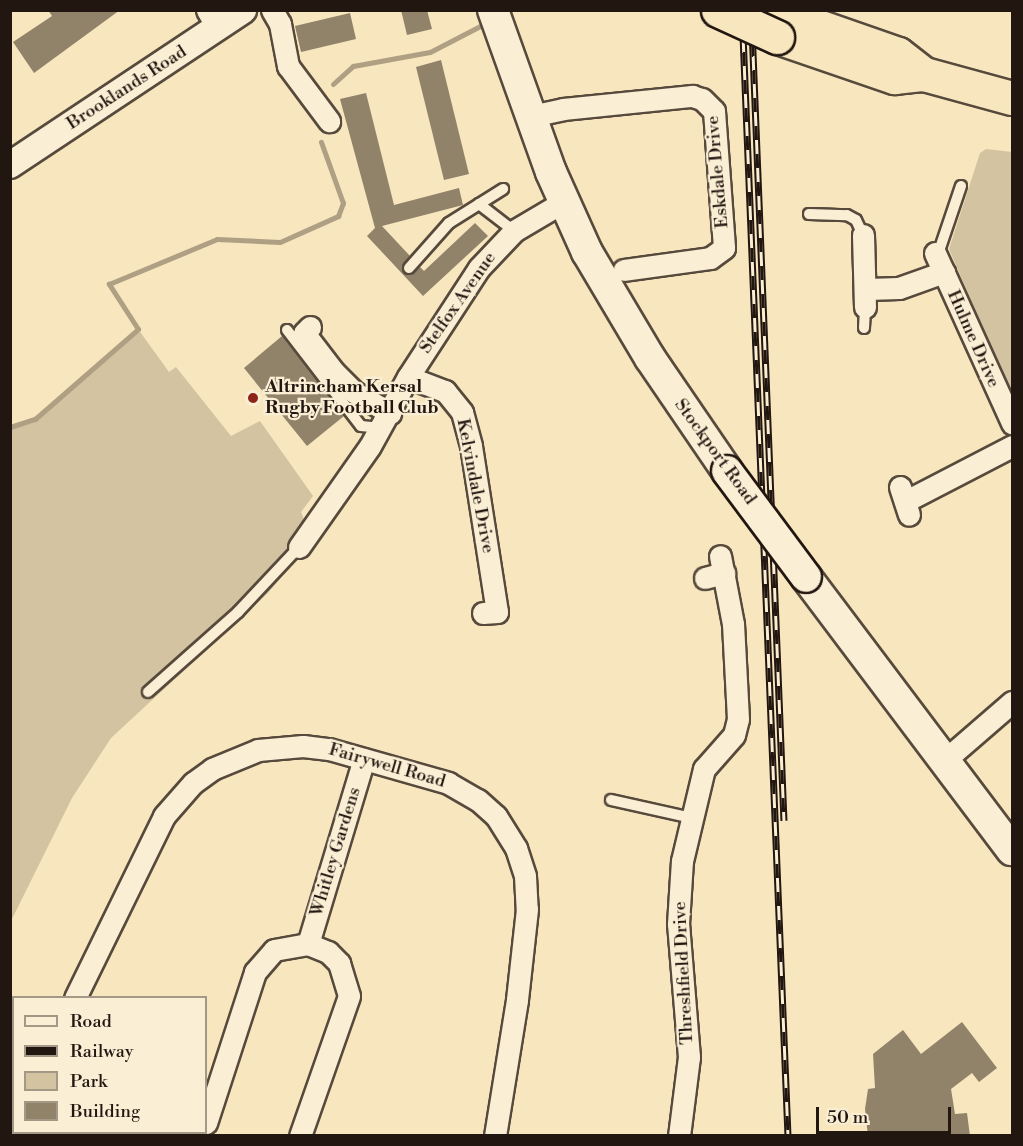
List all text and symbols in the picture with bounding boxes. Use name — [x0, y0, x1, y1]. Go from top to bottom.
street label: Brooklands Road — [63, 41, 191, 135]
street label: Eskdale Drive — [702, 115, 734, 229]
street label: Stelfox Avenue — [415, 248, 501, 358]
street label: Hulme Drive — [942, 287, 1004, 391]
place label: Altrincham Kersal Rugby Football Club — [265, 377, 439, 420]
marker: Altrincham Kersal Rugby Football Club — [246, 391, 260, 405]
street label: Stockport Road — [669, 395, 761, 509]
street label: Kelvindale Drive — [451, 417, 499, 555]
street label: Fairywell Road — [326, 739, 448, 793]
street label: Whitley Gardens — [306, 785, 366, 919]
street label: Threshfield Drive — [669, 901, 699, 1045]
legend — [12, 996, 207, 1134]
text: Road — [70, 1010, 112, 1033]
text: Railway — [70, 1040, 133, 1063]
text: Park — [70, 1070, 107, 1093]
scale bar — [819, 1095, 954, 1133]
text: Building — [70, 1100, 140, 1123]
text: 50 m — [827, 1106, 868, 1129]

